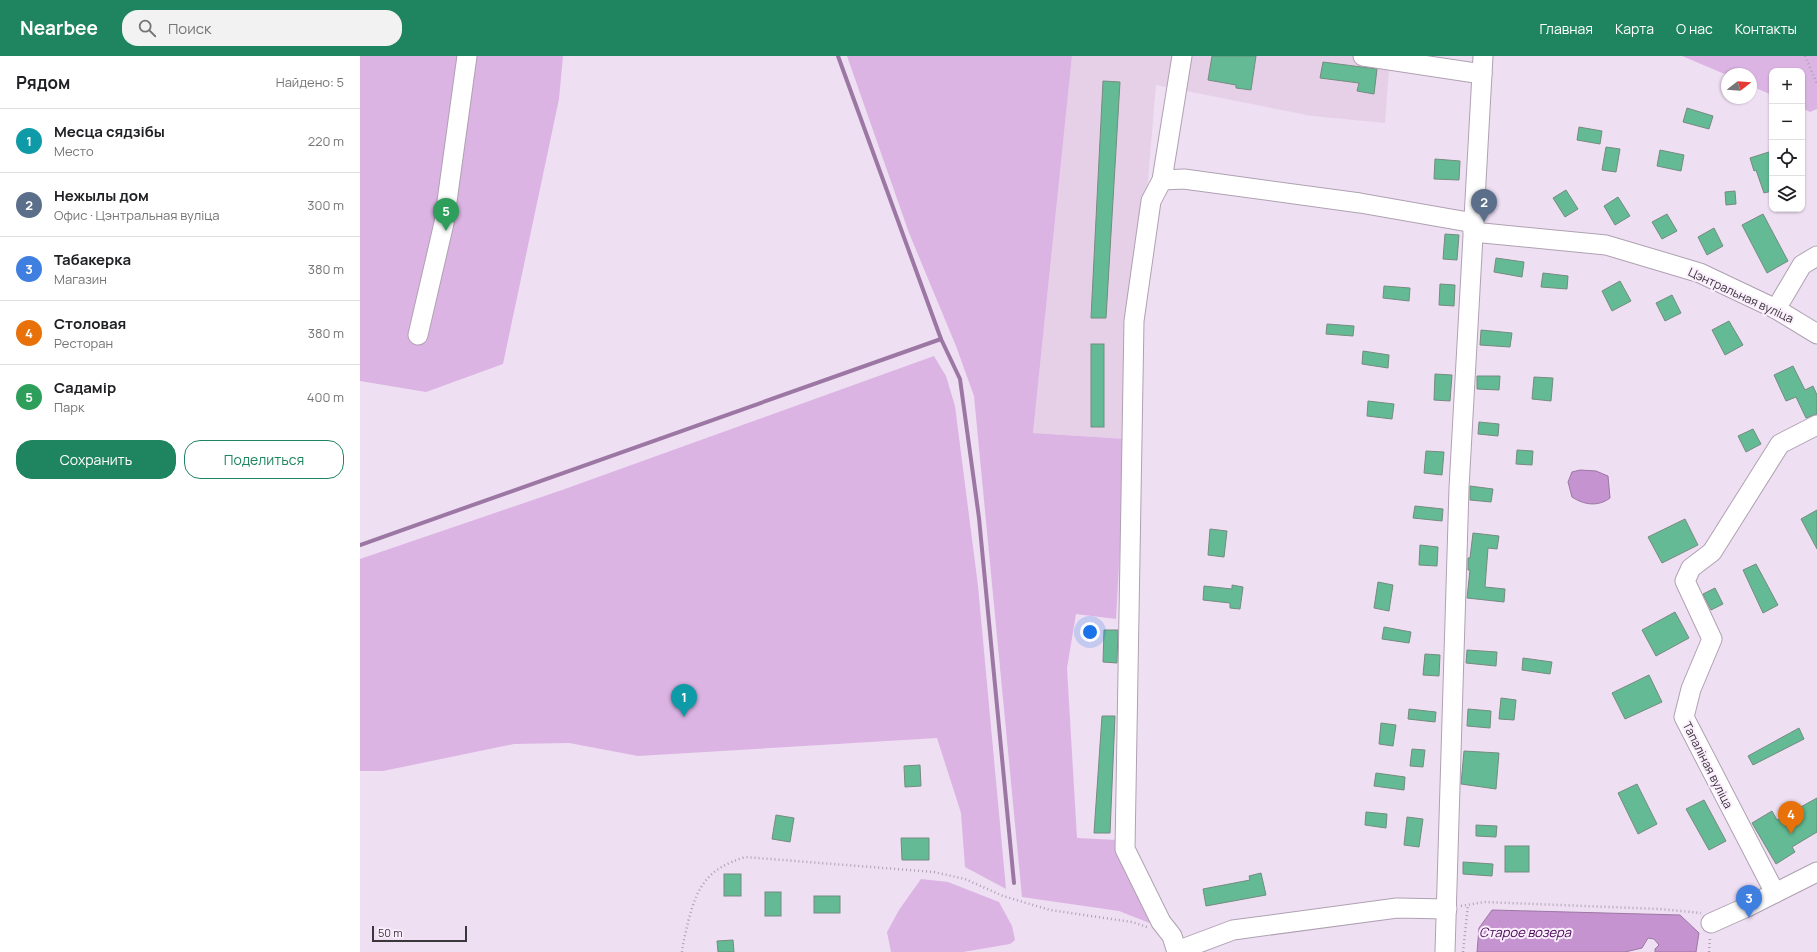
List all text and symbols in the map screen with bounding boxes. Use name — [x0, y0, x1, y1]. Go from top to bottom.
search box — [122, 10, 402, 46]
text: Nearbee — [20, 15, 98, 41]
icon: search — [136, 17, 158, 39]
text: Поиск — [168, 18, 212, 39]
text: Главная — [1540, 19, 1593, 38]
text: Карта — [1615, 19, 1654, 38]
text: О нас — [1676, 19, 1713, 38]
text: Контакты — [1735, 19, 1797, 38]
north arrow — [1721, 68, 1757, 104]
map controls — [1769, 68, 1805, 212]
button: + — [1769, 68, 1805, 104]
text: Рядом — [16, 71, 70, 94]
text: Найдено: 5 — [276, 73, 344, 91]
button: − — [1769, 104, 1805, 140]
text: Месца сядзібы — [54, 121, 165, 142]
text: 1 — [26, 132, 32, 150]
text: 220 m — [308, 132, 344, 150]
button: locate — [1769, 140, 1805, 176]
text: Место — [54, 142, 94, 160]
button: layers — [1769, 176, 1805, 212]
text: Нежылы дом — [54, 185, 149, 206]
pin: 2 — [1471, 189, 1497, 222]
text: 2 — [25, 196, 33, 214]
text: 300 m — [307, 196, 344, 214]
pin: 5 — [433, 198, 459, 231]
text: Офис · Цэнтральная вуліца — [54, 206, 219, 224]
text: Табакерка — [54, 249, 131, 270]
text: 3 — [25, 260, 33, 278]
text: 380 m — [308, 260, 344, 278]
street label: Цэнтральная вуліца — [1686, 263, 1796, 327]
text: Магазин — [54, 270, 107, 288]
text: Столовая — [54, 313, 126, 334]
text: 4 — [25, 324, 33, 342]
text: 380 m — [308, 324, 344, 342]
text: Ресторан — [54, 334, 113, 352]
text: Садамір — [54, 377, 116, 398]
text: 5 — [25, 388, 33, 406]
text: 400 m — [307, 388, 344, 406]
text: Парк — [54, 398, 84, 416]
button: Сохранить — [16, 440, 176, 479]
button: Поделиться — [184, 440, 344, 479]
your location — [1080, 622, 1100, 642]
pin: 1 — [671, 684, 697, 717]
street label: Тапаліная вуліца — [1679, 719, 1737, 811]
pin: 4 — [1778, 801, 1804, 834]
pin: 3 — [1736, 885, 1762, 918]
water label: Старое возера — [1479, 923, 1572, 941]
scale bar — [372, 924, 467, 943]
text: 50 m — [378, 925, 403, 940]

